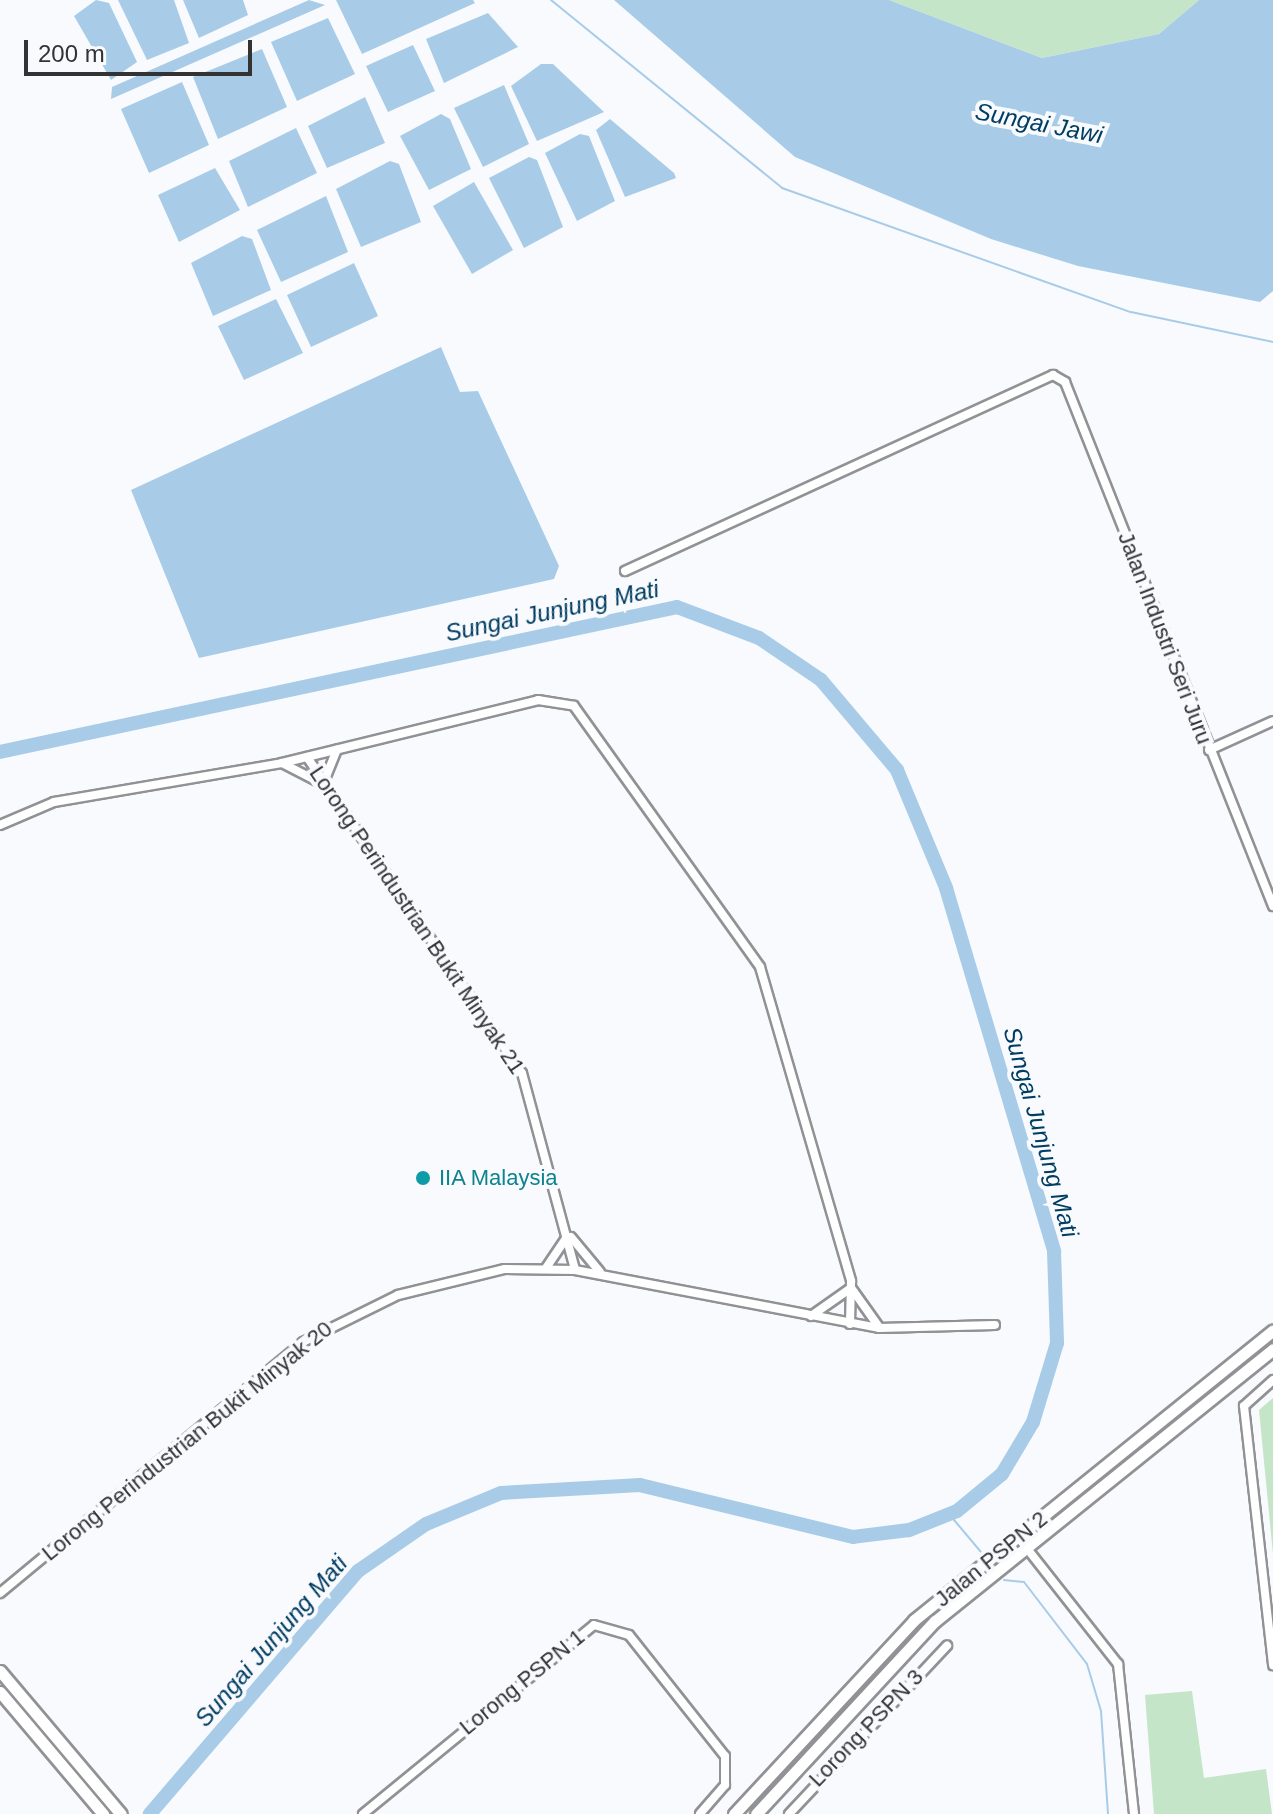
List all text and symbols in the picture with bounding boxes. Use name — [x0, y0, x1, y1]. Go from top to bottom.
scale bar — [28, 24, 256, 74]
text: 200 m — [38, 40, 105, 67]
water label: Sungai Jawi — [973, 97, 1105, 149]
street label: Jalan Industri Seri Juru — [1112, 528, 1218, 748]
water label: Sungai Junjung Mati — [443, 574, 661, 648]
street label: Lorong Perindustrian Bukit Minyak 21 — [304, 761, 530, 1079]
water label: Sungai Junjung Mati — [997, 1024, 1085, 1240]
place label: IIA Malaysia — [439, 1165, 559, 1191]
marker: IIA Malaysia — [414, 1169, 432, 1187]
street label: Lorong Perindustrian Bukit Minyak 20 — [37, 1316, 337, 1566]
street label: Jalan PSPN 2 — [929, 1506, 1053, 1612]
water label: Sungai Junjung Mati — [189, 1549, 353, 1733]
street label: Lorong PSPN 1 — [454, 1624, 590, 1740]
street label: Lorong PSPN 3 — [803, 1664, 929, 1792]

